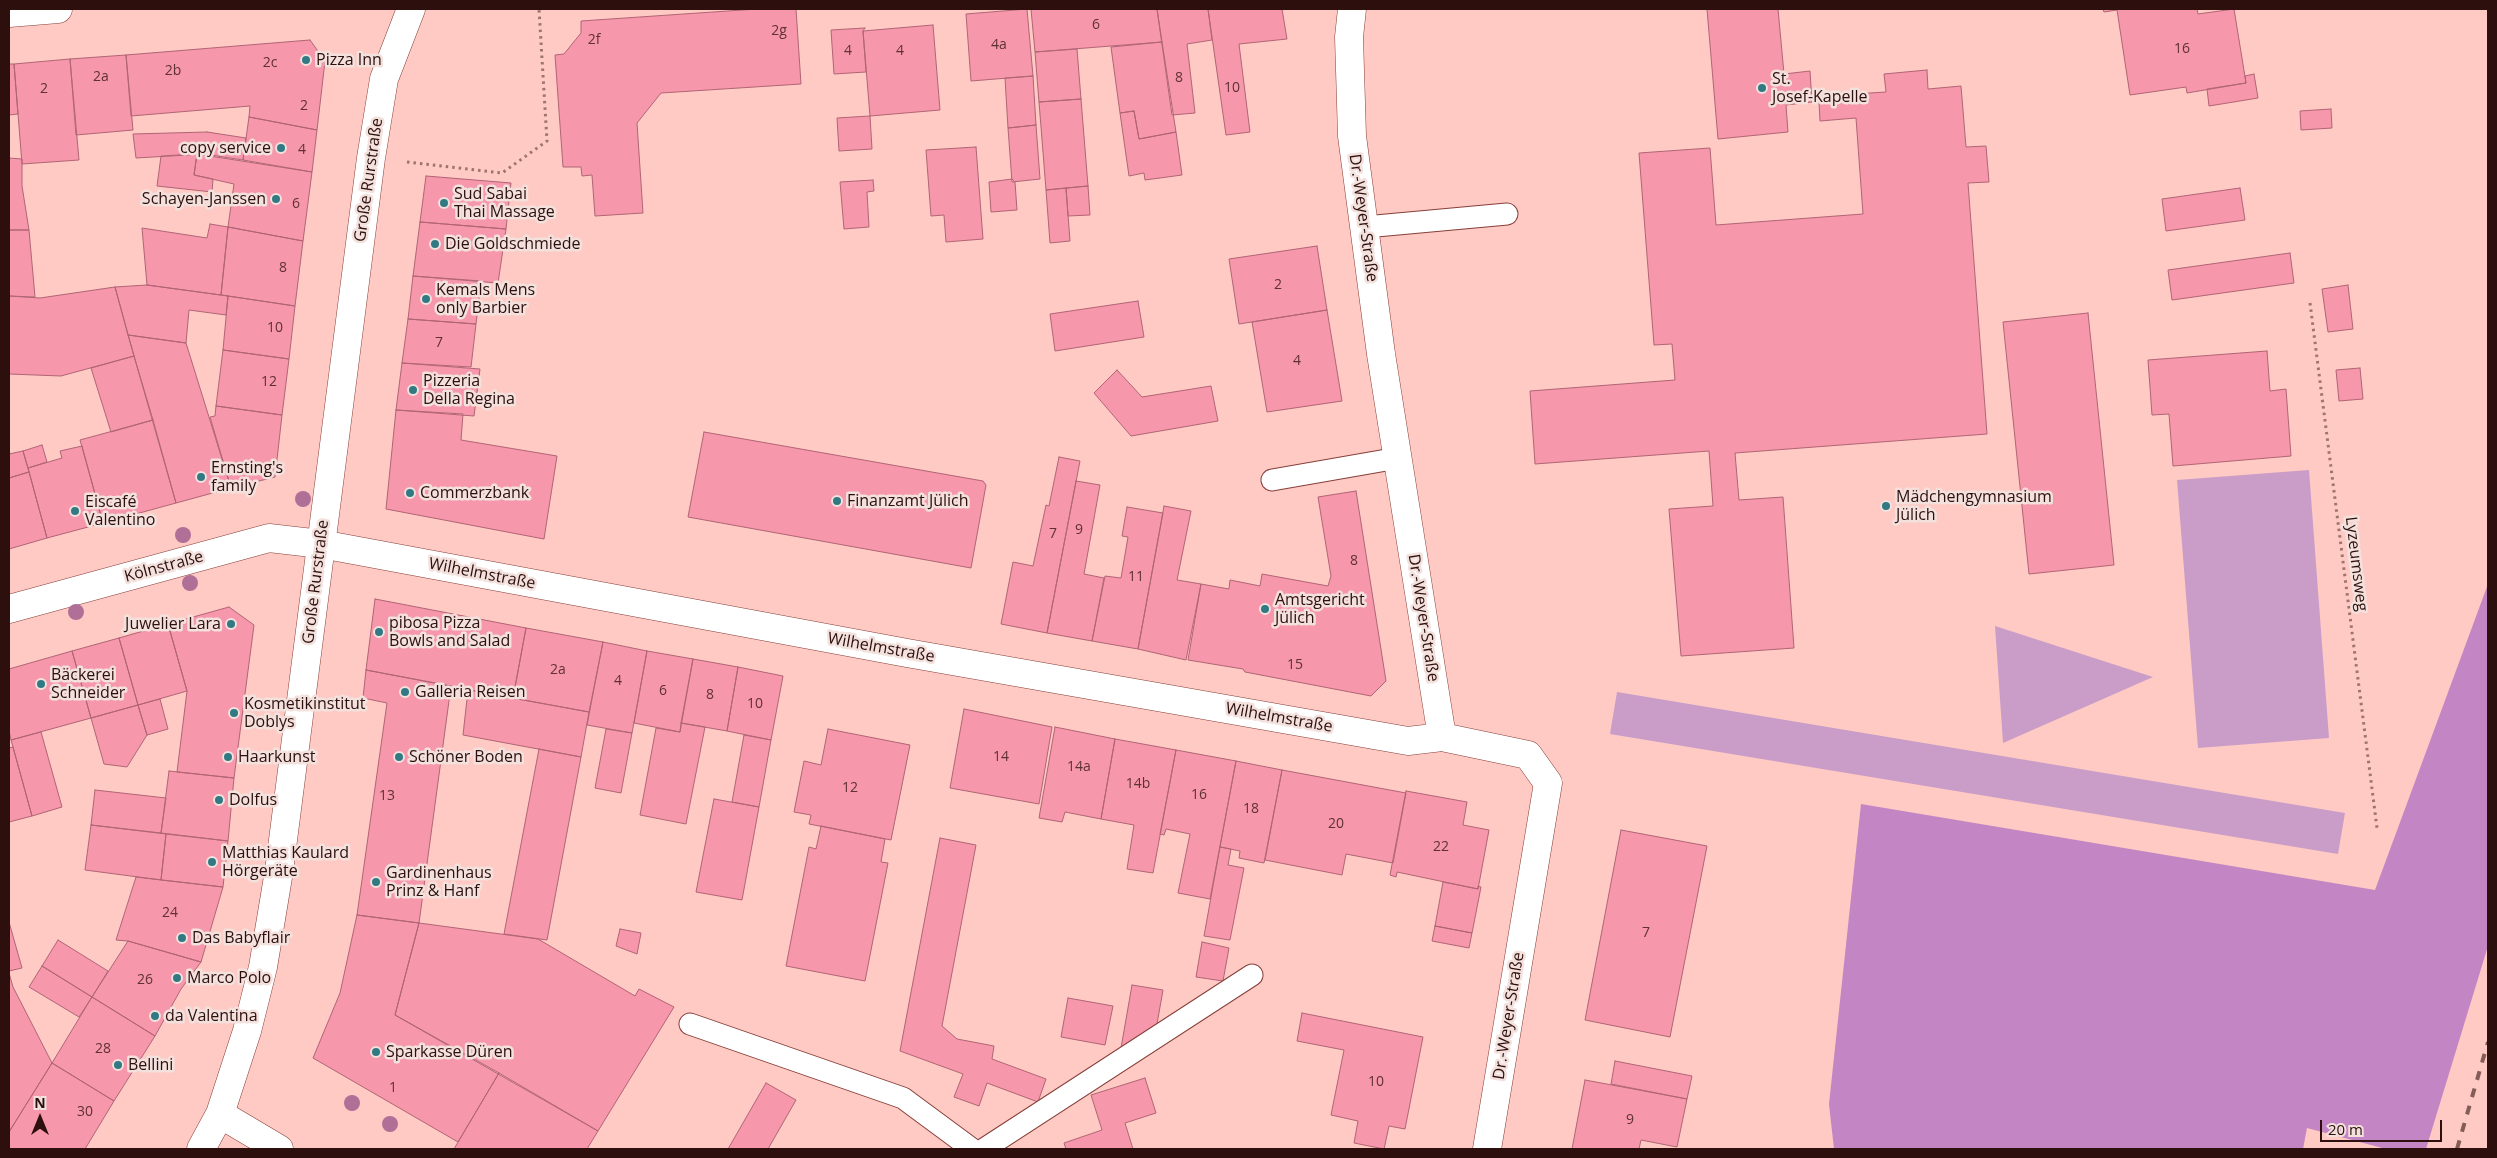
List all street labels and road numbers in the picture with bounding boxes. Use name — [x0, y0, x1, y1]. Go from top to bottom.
street label: Große Rurstraße — [351, 117, 387, 243]
street label: Dr.-Weyer-Straße — [1345, 153, 1381, 283]
street label: Lyzeumsweg — [2341, 516, 2371, 612]
street label: Große Rurstraße — [299, 519, 333, 645]
street label: Kölnstraße — [122, 547, 206, 587]
street label: Dr.-Weyer-Straße — [1403, 553, 1443, 683]
street label: Wilhelmstraße — [427, 554, 537, 594]
street label: Wilhelmstraße — [826, 629, 936, 667]
street label: Wilhelmstraße — [1224, 699, 1334, 737]
street label: Dr.-Weyer-Straße — [1489, 951, 1529, 1081]

